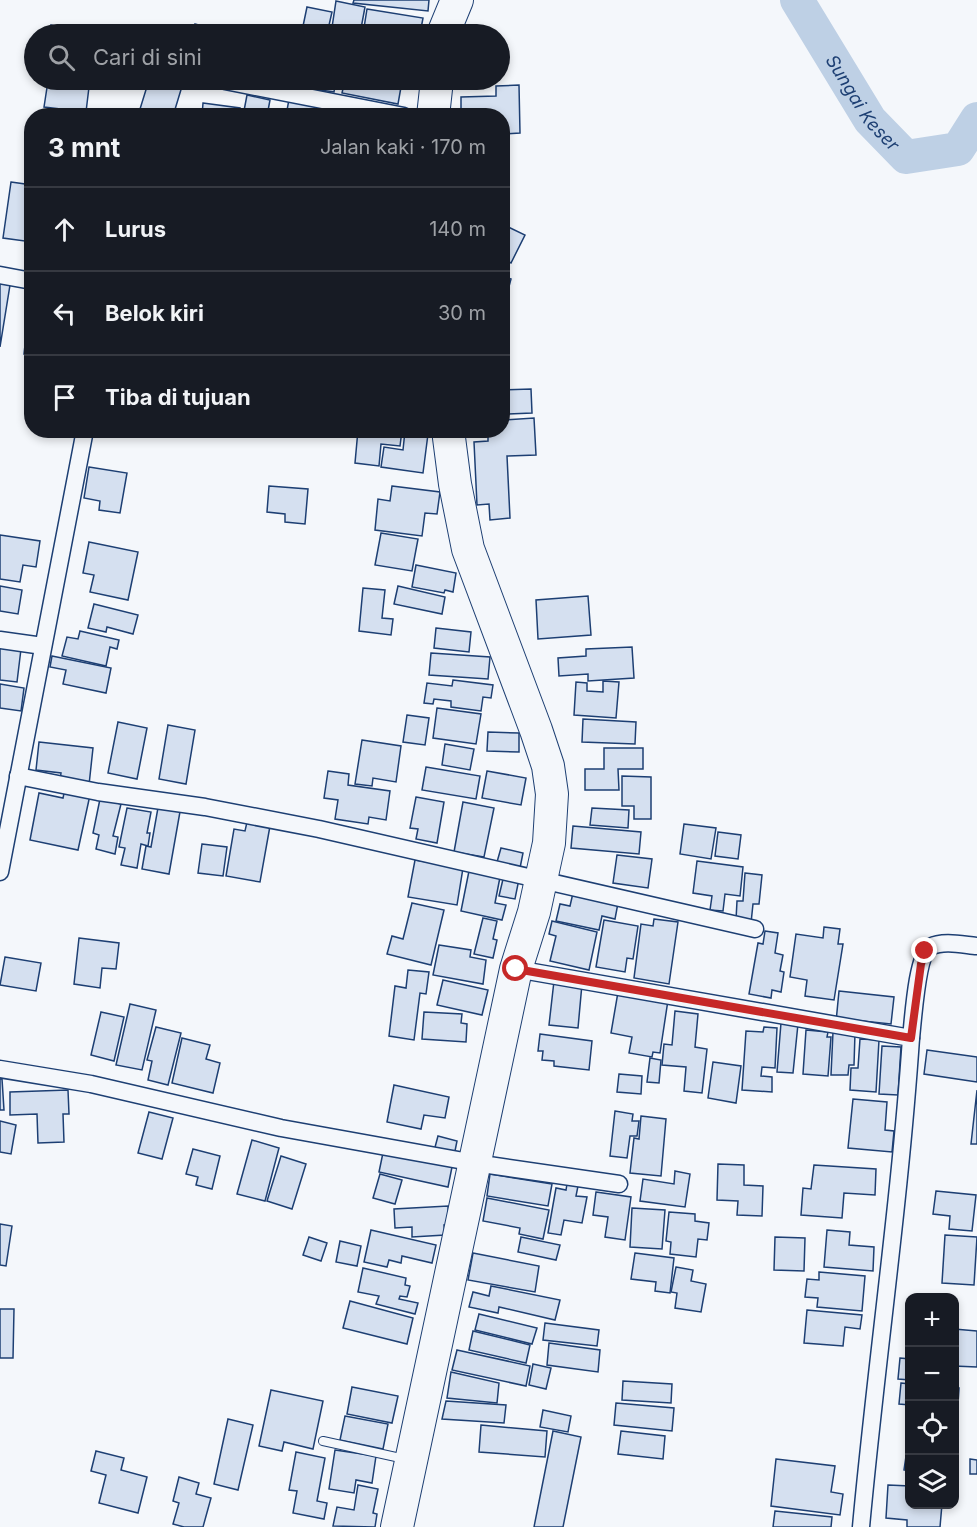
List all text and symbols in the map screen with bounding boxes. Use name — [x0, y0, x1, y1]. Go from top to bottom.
search box — [24, 24, 510, 90]
icon: search — [45, 41, 78, 74]
text: Cari di sini — [93, 44, 202, 70]
water label: Sungai Keser — [822, 51, 905, 155]
text: 3 mnt — [48, 132, 120, 163]
text: Jalan kaki · 170 m — [320, 135, 486, 159]
icon: ahead — [48, 213, 81, 246]
text: Lurus — [105, 216, 166, 242]
text: 140 m — [429, 217, 486, 241]
icon: left — [48, 297, 81, 330]
text: Belok kiri — [105, 300, 204, 326]
text: 30 m — [438, 301, 486, 325]
icon: arrive — [48, 381, 81, 414]
text: Tiba di tujuan — [105, 384, 251, 410]
route end — [911, 937, 937, 963]
route start — [502, 955, 528, 981]
map controls — [905, 1293, 959, 1509]
button: + — [905, 1293, 959, 1347]
button: − — [905, 1347, 959, 1401]
button: locate — [905, 1401, 959, 1455]
button: layers — [905, 1455, 959, 1509]

